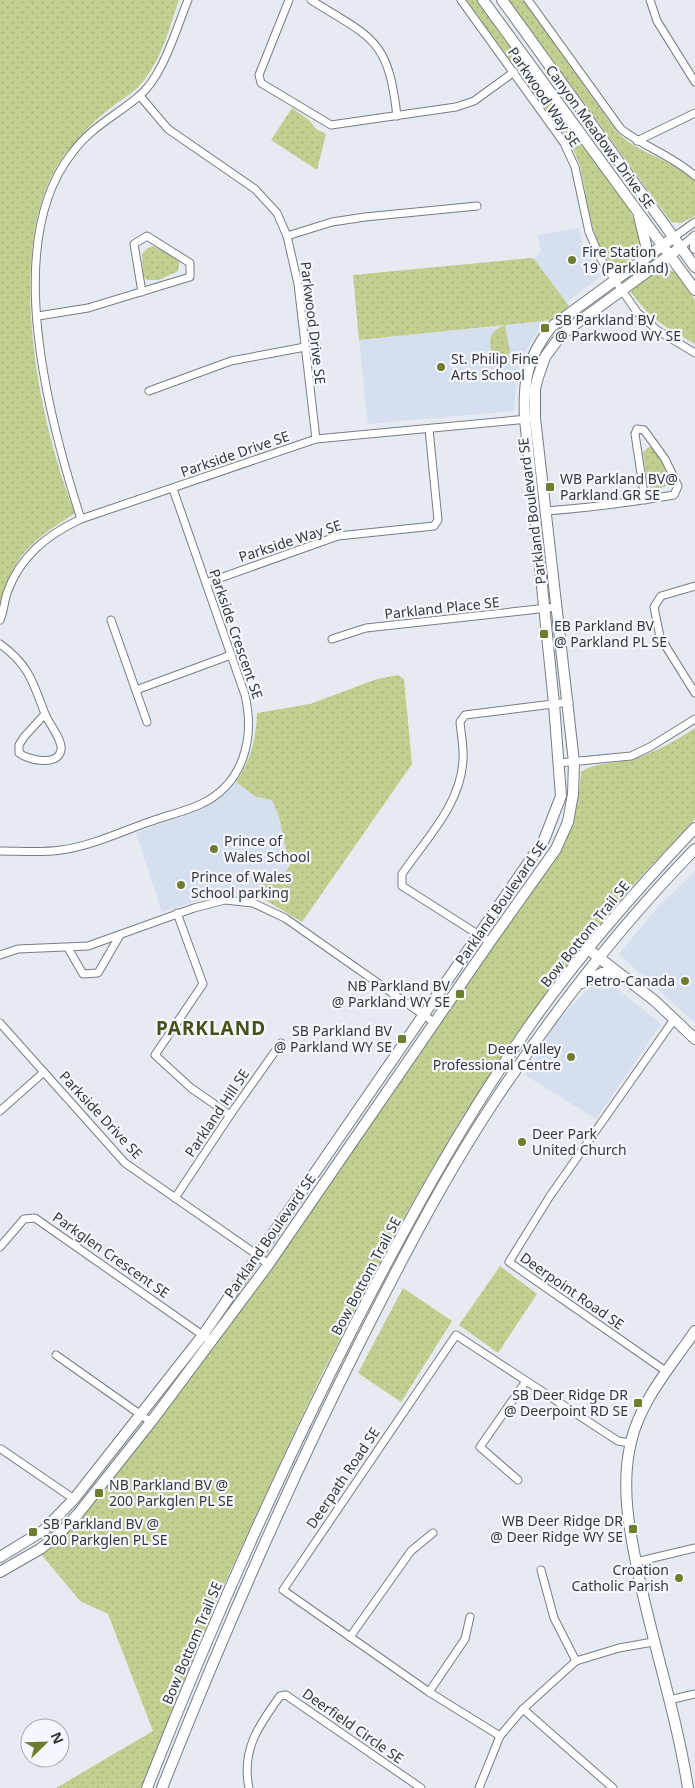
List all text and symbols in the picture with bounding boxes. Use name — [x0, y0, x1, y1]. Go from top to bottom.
street label: Parkwood Way SE — [504, 43, 585, 150]
street label: Canyon Meadows Drive SE — [542, 61, 659, 213]
place label: Fire Station 19 (Parkland) — [582, 242, 668, 277]
marker: Fire Station 19 (Parkland) — [566, 254, 578, 266]
street label: Parkwood Drive SE — [297, 260, 330, 385]
place label: SB Parkland BV @ Parkwood WY SE — [555, 310, 681, 345]
marker: SB Parkland BV @ Parkwood WY SE — [539, 322, 551, 334]
place label: St. Philip Fine Arts School — [451, 349, 539, 384]
marker: St. Philip Fine Arts School — [435, 361, 447, 373]
street label: Parkside Drive SE — [178, 426, 292, 481]
street label: Parkland Boulevard SE — [513, 437, 550, 585]
place label: WB Parkland BV@ Parkland GR SE — [560, 469, 678, 504]
marker: WB Parkland BV@ Parkland GR SE — [544, 481, 556, 493]
street label: Parkside Way SE — [236, 515, 344, 566]
street label: Parkside Crescent SE — [205, 566, 268, 701]
street label: Parkland Place SE — [383, 592, 500, 623]
place label: EB Parkland BV @ Parkland PL SE — [554, 616, 667, 651]
marker: EB Parkland BV @ Parkland PL SE — [538, 628, 550, 640]
place label: Prince of Wales School — [224, 831, 310, 866]
street label: Parkland Boulevard SE — [450, 837, 551, 969]
marker: Prince of Wales School — [208, 843, 220, 855]
place label: Prince of Wales School parking — [191, 867, 292, 902]
street label: Bow Bottom Trail SE — [536, 877, 633, 991]
marker: Prince of Wales School parking — [175, 879, 187, 891]
place label: Petro-Canada — [585, 971, 675, 990]
marker: Petro-Canada — [679, 975, 691, 987]
place label: NB Parkland BV @ Parkland WY SE — [332, 976, 451, 1011]
marker: NB Parkland BV @ Parkland WY SE — [454, 988, 466, 1000]
district label: PARKLAND — [156, 1015, 266, 1041]
place label: SB Parkland BV @ Parkland WY SE — [274, 1021, 393, 1056]
marker: SB Parkland BV @ Parkland WY SE — [396, 1033, 408, 1045]
place label: Deer Valley Professional Centre — [433, 1039, 562, 1074]
marker: Deer Valley Professional Centre — [565, 1051, 577, 1063]
street label: Parkland Hill SE — [180, 1065, 253, 1160]
street label: Parkside Drive SE — [56, 1067, 147, 1163]
place label: Deer Park United Church — [532, 1124, 627, 1159]
marker: Deer Park United Church — [516, 1136, 528, 1148]
street label: Parkland Boulevard SE — [219, 1170, 320, 1302]
street label: Parkglen Crescent SE — [49, 1207, 173, 1302]
street label: Bow Bottom Trail SE — [326, 1213, 405, 1338]
street label: Deerpoint Road SE — [517, 1248, 628, 1334]
place label: SB Deer Ridge DR @ Deerpoint RD SE — [504, 1385, 628, 1420]
marker: SB Deer Ridge DR @ Deerpoint RD SE — [632, 1397, 644, 1409]
street label: Deerpath Road SE — [302, 1423, 384, 1532]
place label: NB Parkland BV @ 200 Parkglen PL SE — [109, 1475, 234, 1510]
marker: NB Parkland BV @ 200 Parkglen PL SE — [93, 1487, 105, 1499]
place label: WB Deer Ridge DR @ Deer Ridge WY SE — [490, 1511, 623, 1546]
place label: SB Parkland BV @ 200 Parkglen PL SE — [43, 1514, 168, 1549]
marker: WB Deer Ridge DR @ Deer Ridge WY SE — [627, 1523, 639, 1535]
marker: SB Parkland BV @ 200 Parkglen PL SE — [27, 1526, 39, 1538]
place label: Croation Catholic Parish — [571, 1560, 669, 1595]
marker: Croation Catholic Parish — [673, 1572, 685, 1584]
street label: Bow Bottom Trail SE — [157, 1579, 226, 1707]
street label: Deerfield Circle SE — [299, 1684, 408, 1768]
north arrow — [20, 1718, 70, 1768]
text: N — [46, 1729, 68, 1747]

